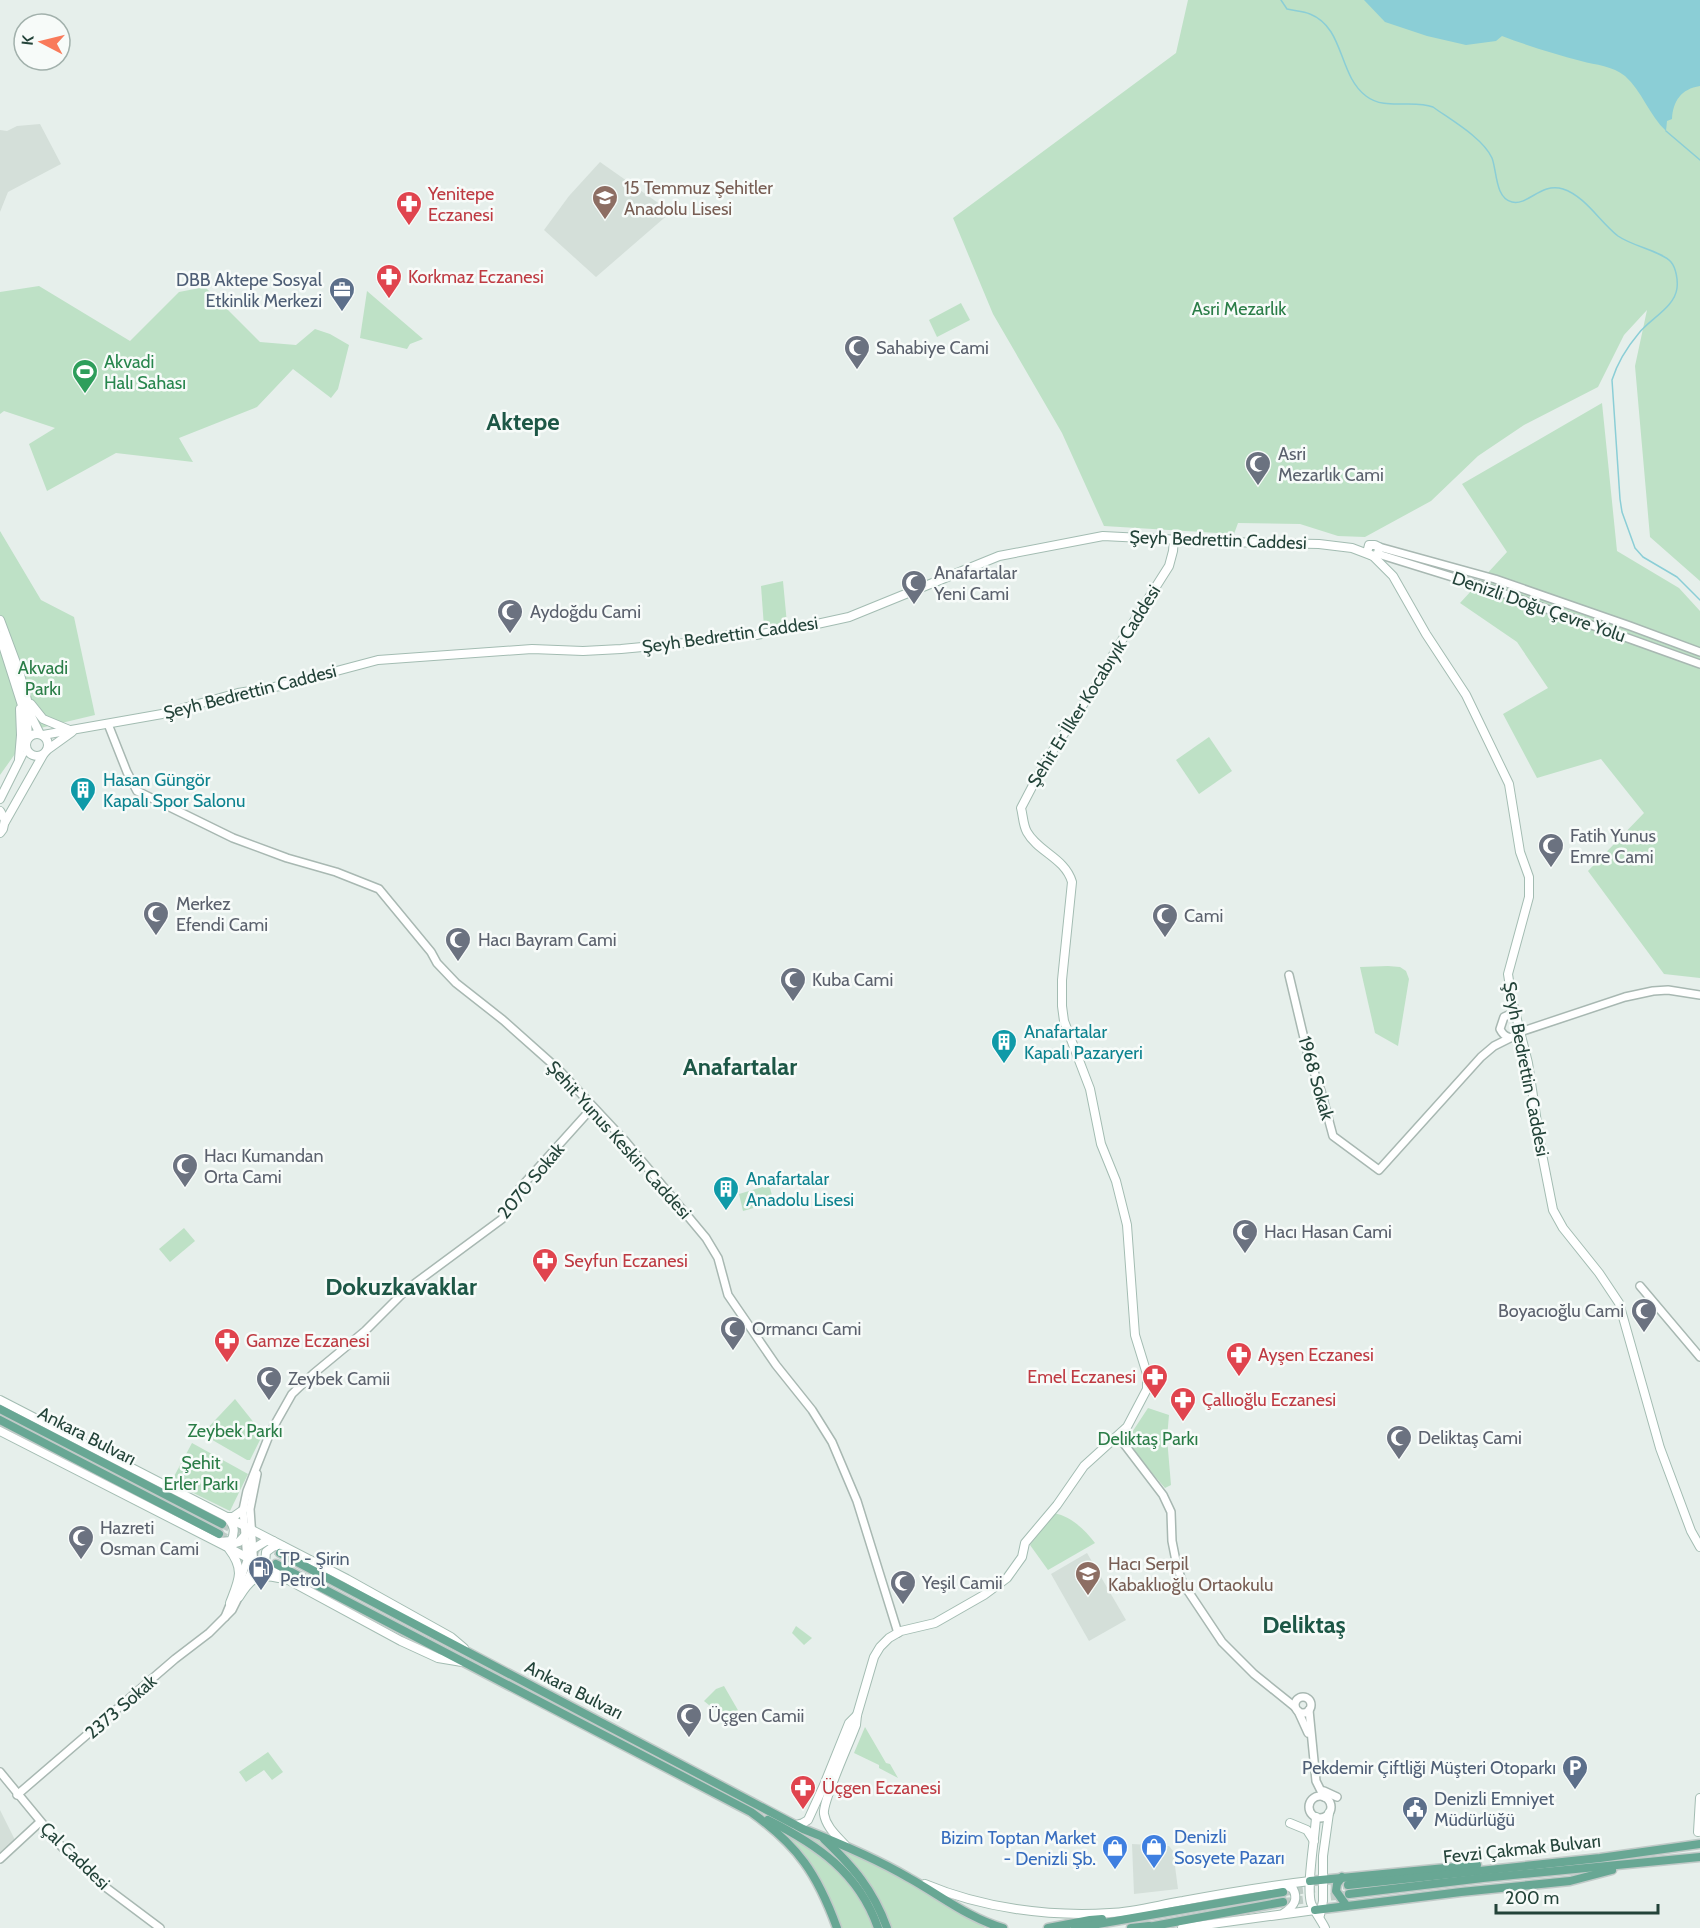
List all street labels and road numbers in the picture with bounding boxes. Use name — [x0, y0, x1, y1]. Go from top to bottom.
street label: Şeyh Bedrettin Caddesi — [1129, 526, 1307, 554]
street label: Denizli Doğu Çevre Yolu — [1449, 567, 1629, 647]
street label: Şehit Er İlker Kocabıyık Caddesi — [1023, 581, 1165, 791]
street label: Şeyh Bedrettin Caddesi — [641, 612, 819, 658]
street label: Şeyh Bedrettin Caddesi — [161, 660, 339, 724]
street label: Şeyh Bedrettin Caddesi — [1498, 980, 1554, 1158]
street label: 1968 Sokak — [1294, 1033, 1339, 1123]
street label: Şehit Yunus Keskin Caddesi — [542, 1056, 696, 1224]
street label: 2070 Sokak — [493, 1138, 570, 1223]
street label: Ankara Bulvarı — [34, 1402, 140, 1470]
street label: Ankara Bulvarı — [521, 1656, 627, 1724]
street label: 2373 Sokak — [81, 1670, 162, 1744]
street label: Çal Caddesi — [36, 1817, 114, 1895]
street label: Fevzi Çakmak Bulvarı — [1442, 1830, 1602, 1868]

